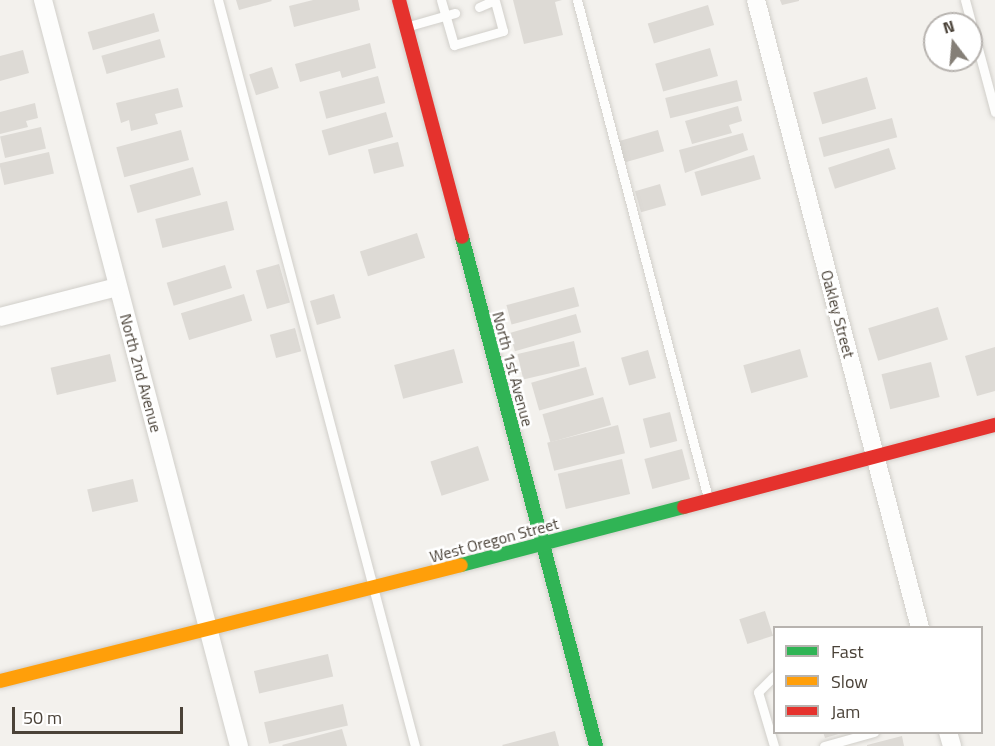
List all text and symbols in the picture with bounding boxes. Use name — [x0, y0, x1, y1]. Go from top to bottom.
north arrow — [923, 12, 983, 72]
text: N — [940, 14, 957, 40]
street label: Oakley Street — [817, 268, 859, 360]
street label: North 1st Avenue — [488, 310, 538, 428]
street label: North 2nd Avenue — [116, 312, 166, 434]
street label: West Oregon Street — [427, 514, 561, 566]
legend — [773, 626, 983, 734]
text: Fast — [831, 638, 864, 665]
text: Slow — [831, 668, 868, 695]
scale bar — [15, 695, 186, 733]
text: Jam — [831, 698, 860, 725]
text: 50 m — [23, 704, 62, 731]

